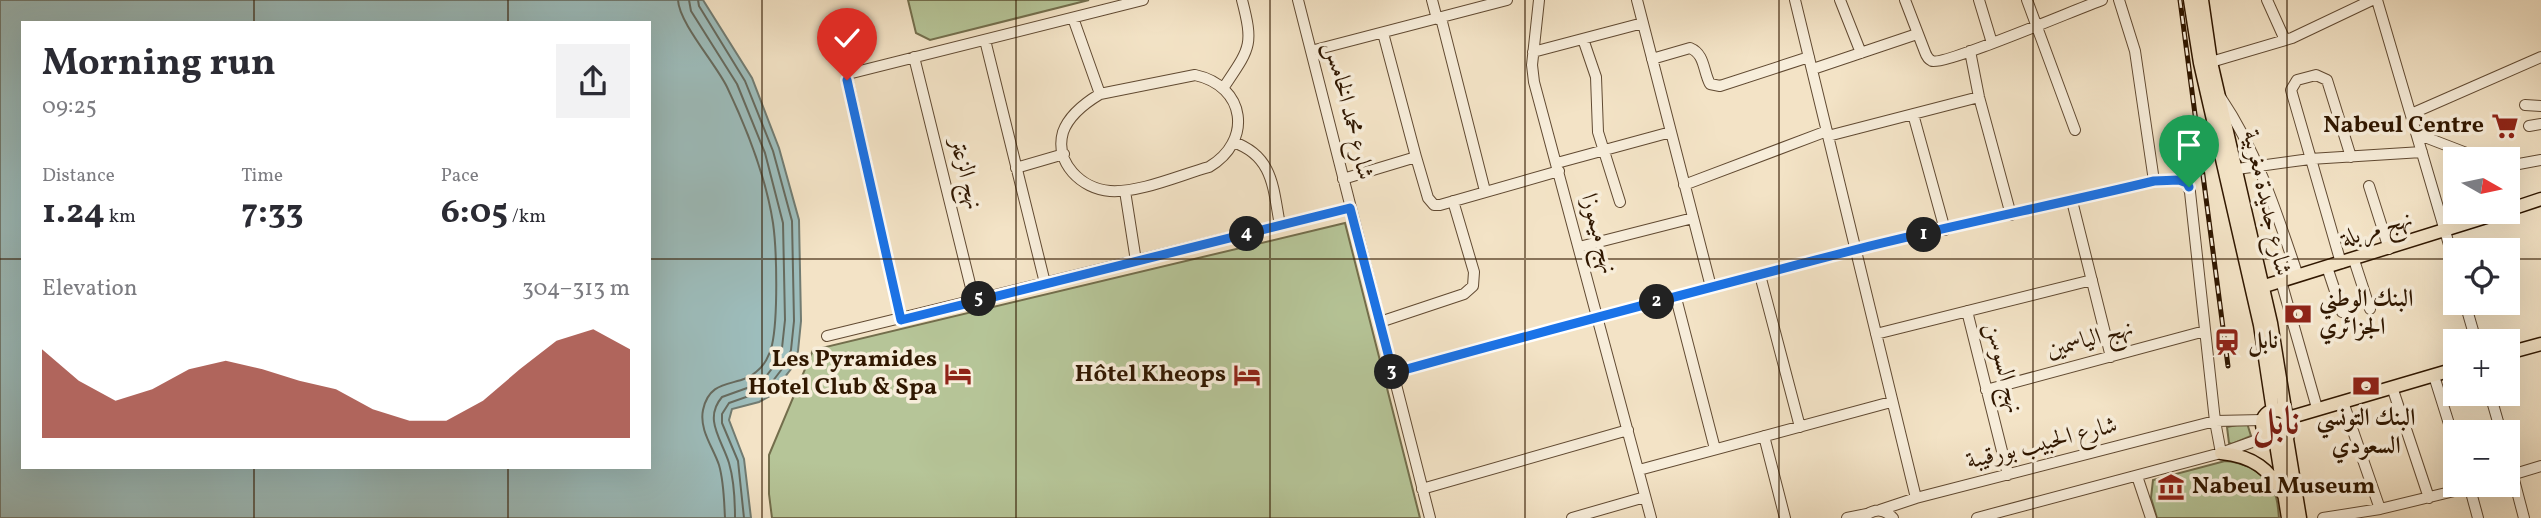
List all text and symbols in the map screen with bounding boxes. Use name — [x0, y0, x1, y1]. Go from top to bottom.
pin — [817, 8, 877, 80]
icon: check — [828, 19, 866, 57]
text: Morning run — [42, 38, 276, 91]
street label: شارع محمد الخامس — [1313, 38, 1382, 184]
button: share — [556, 44, 630, 118]
text: 09:25 — [42, 91, 97, 123]
place label: Nabeul Centre — [2323, 109, 2484, 143]
supermarket icon: Nabeul Centre — [2490, 111, 2520, 141]
pin — [2159, 115, 2219, 187]
icon: arrive — [2170, 126, 2208, 164]
street label: شارع جديدة مغربية — [2232, 127, 2299, 280]
street label: نهج الزعتر — [937, 132, 990, 214]
north arrow — [2443, 147, 2520, 224]
map controls — [2443, 147, 2520, 497]
text: Distance — [42, 163, 115, 189]
text: Time — [241, 163, 283, 189]
text: Pace — [441, 163, 479, 189]
text: 1.24 — [42, 189, 105, 237]
text: 7:33 — [241, 189, 304, 237]
text: 6:05 — [441, 189, 508, 237]
street label: نهج ميموزا — [1569, 190, 1625, 279]
street label: نهج مربلة — [2336, 203, 2418, 259]
text: km — [105, 204, 136, 230]
text: /km — [508, 204, 546, 230]
pin: 4 — [1230, 216, 1264, 252]
pin: 1 — [1906, 218, 1941, 252]
text: 4 — [1241, 220, 1252, 246]
text: 1 — [1920, 221, 1927, 247]
button: locate — [2443, 238, 2520, 315]
text: Elevation — [42, 273, 138, 305]
text: 304–313 m — [522, 273, 630, 305]
pin: 5 — [962, 282, 996, 316]
place label: البنك الوطني الجزائري — [2319, 283, 2413, 345]
pin: 2 — [1640, 284, 1674, 320]
text: 5 — [974, 285, 983, 311]
text: 2 — [1652, 288, 1661, 314]
bank icon: البنك الوطني الجزائري — [2283, 299, 2313, 329]
street label: نهج الياسمين — [2043, 312, 2138, 370]
street label: نهج السوسن — [1973, 319, 2031, 418]
place label: نابل — [2248, 325, 2278, 359]
station icon: نابل — [2212, 327, 2242, 357]
button: + — [2443, 329, 2520, 406]
place label: Les Pyramides Hotel Club & Spa — [748, 343, 937, 405]
pin: 3 — [1374, 354, 1410, 390]
place label: Hôtel Kheops — [1075, 358, 1226, 392]
text: 3 — [1387, 358, 1396, 384]
hotel icon: Les Pyramides Hotel Club & Spa — [943, 359, 973, 389]
hotel icon: Hôtel Kheops — [1232, 360, 1262, 390]
bank icon: البنك التونسي السعودي — [2351, 371, 2381, 401]
district label: نابل — [2252, 397, 2300, 450]
place label: البنك التونسي السعودي — [2317, 402, 2415, 464]
street label: شارع الحبيب بورقيبة — [1963, 409, 2121, 480]
button: − — [2443, 420, 2520, 497]
place label: Nabeul Museum — [2192, 470, 2375, 504]
museum icon: Nabeul Museum — [2156, 472, 2186, 502]

